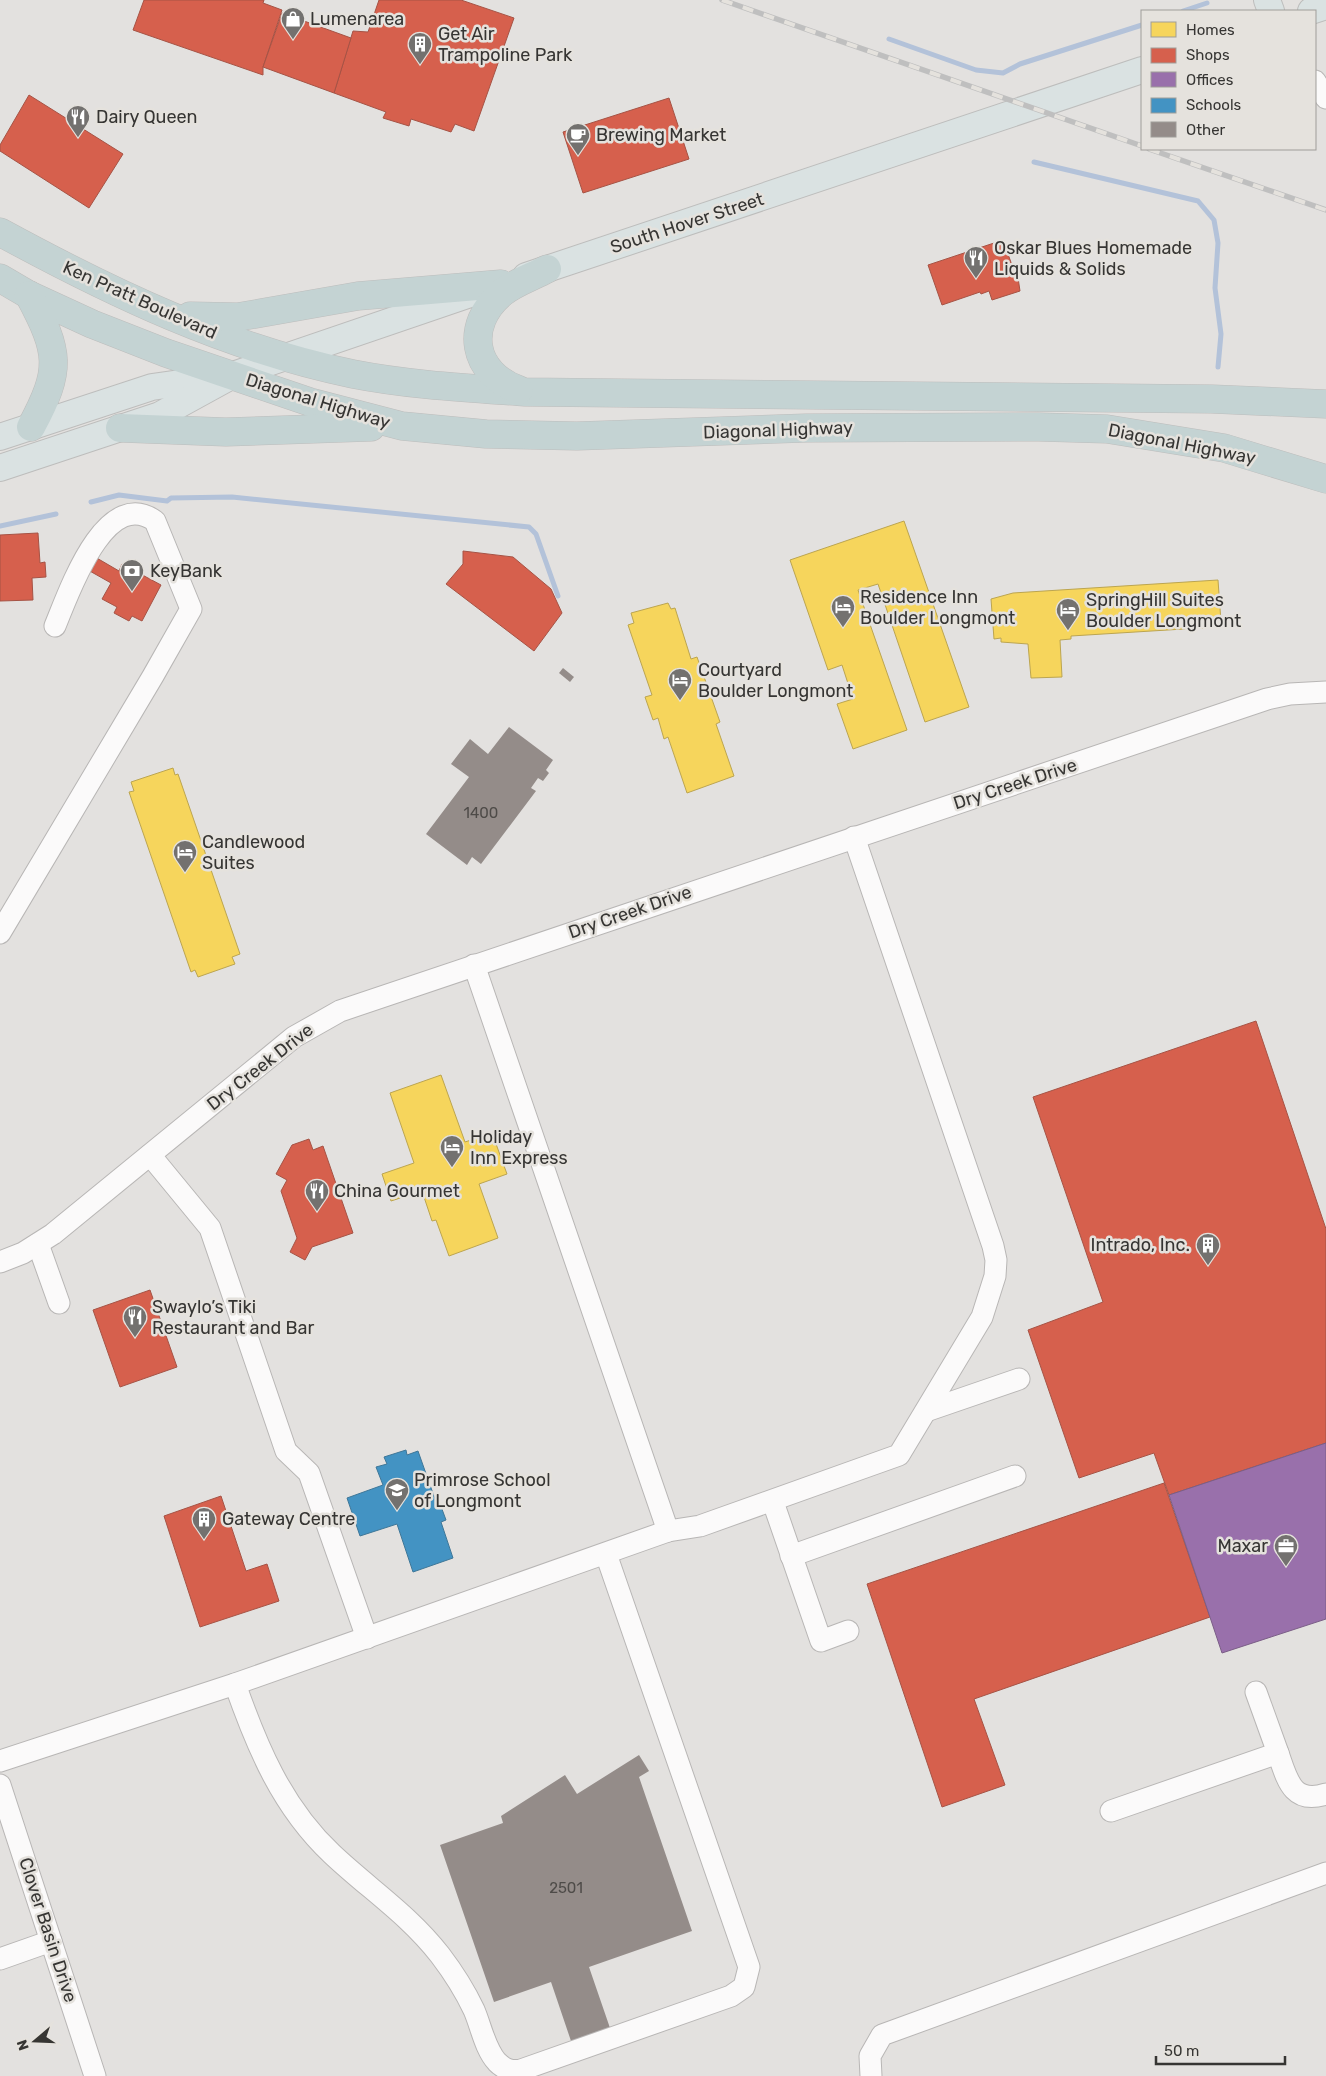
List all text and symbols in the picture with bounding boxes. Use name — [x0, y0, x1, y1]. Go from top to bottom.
shop icon: Lumenarea — [280, 6, 306, 40]
place label: Lumenarea — [310, 8, 404, 30]
legend — [1141, 10, 1316, 150]
text: Homes — [1186, 21, 1235, 39]
place label: Get Air Trampoline Park — [438, 23, 573, 66]
building icon: Get Air Trampoline Park — [407, 31, 433, 65]
text: Shops — [1186, 46, 1230, 64]
text: Offices — [1186, 71, 1234, 89]
text: Schools — [1186, 96, 1242, 114]
restaurant icon: Dairy Queen — [65, 104, 91, 138]
place label: Dairy Queen — [96, 106, 198, 128]
text: Other — [1186, 121, 1226, 139]
cafe icon: Brewing Market — [565, 122, 591, 156]
place label: Brewing Market — [596, 124, 726, 146]
street label: South Hover Street — [607, 188, 767, 258]
place label: Oskar Blues Homemade Liquids & Solids — [994, 237, 1192, 280]
restaurant icon: Oskar Blues Homemade Liquids & Solids — [963, 245, 989, 279]
street label: Ken Pratt Boulevard — [59, 256, 221, 344]
street label: Diagonal Highway — [243, 369, 393, 433]
street label: Diagonal Highway — [703, 416, 853, 444]
street label: Diagonal Highway — [1106, 419, 1258, 469]
bank icon: KeyBank — [119, 558, 145, 592]
place label: KeyBank — [150, 560, 223, 582]
place label: Residence Inn Boulder Longmont — [860, 586, 1015, 629]
place label: SpringHill Suites Boulder Longmont — [1086, 589, 1241, 632]
hotel icon: Residence Inn Boulder Longmont — [830, 594, 856, 628]
hotel icon: SpringHill Suites Boulder Longmont — [1055, 597, 1081, 631]
place label: Courtyard Boulder Longmont — [698, 659, 853, 702]
hotel icon: Courtyard Boulder Longmont — [667, 667, 693, 701]
street label: Dry Creek Drive — [950, 754, 1080, 814]
house number: 1400 — [464, 804, 498, 822]
place label: Candlewood Suites — [202, 831, 305, 874]
hotel icon: Candlewood Suites — [172, 839, 198, 873]
street label: Dry Creek Drive — [566, 881, 694, 943]
street label: Dry Creek Drive — [202, 1019, 318, 1115]
place label: Holiday Inn Express — [470, 1126, 568, 1169]
hotel icon: Holiday Inn Express — [439, 1134, 465, 1168]
restaurant icon: China Gourmet — [304, 1178, 330, 1212]
place label: China Gourmet — [334, 1180, 460, 1202]
building icon: Intrado, Inc. — [1195, 1232, 1221, 1266]
place label: Intrado, Inc. — [1091, 1234, 1190, 1256]
place label: Swaylo’s Tiki Restaurant and Bar — [152, 1296, 315, 1339]
restaurant icon: Swaylo’s Tiki Restaurant and Bar — [122, 1304, 148, 1338]
place label: Primrose School of Longmont — [414, 1469, 551, 1512]
school or university icon: Primrose School of Longmont — [384, 1477, 410, 1511]
building icon: Gateway Centre — [191, 1506, 217, 1540]
place label: Gateway Centre — [222, 1508, 355, 1530]
office icon: Maxar — [1273, 1533, 1299, 1567]
place label: Maxar — [1217, 1535, 1268, 1557]
street label: Clover Basin Drive — [14, 1855, 82, 2005]
house number: 2501 — [549, 1879, 583, 1897]
north arrow — [10, 2016, 60, 2066]
scale bar — [1156, 2034, 1285, 2066]
text: N — [14, 2038, 33, 2053]
text: 50 m — [1164, 2042, 1199, 2060]

